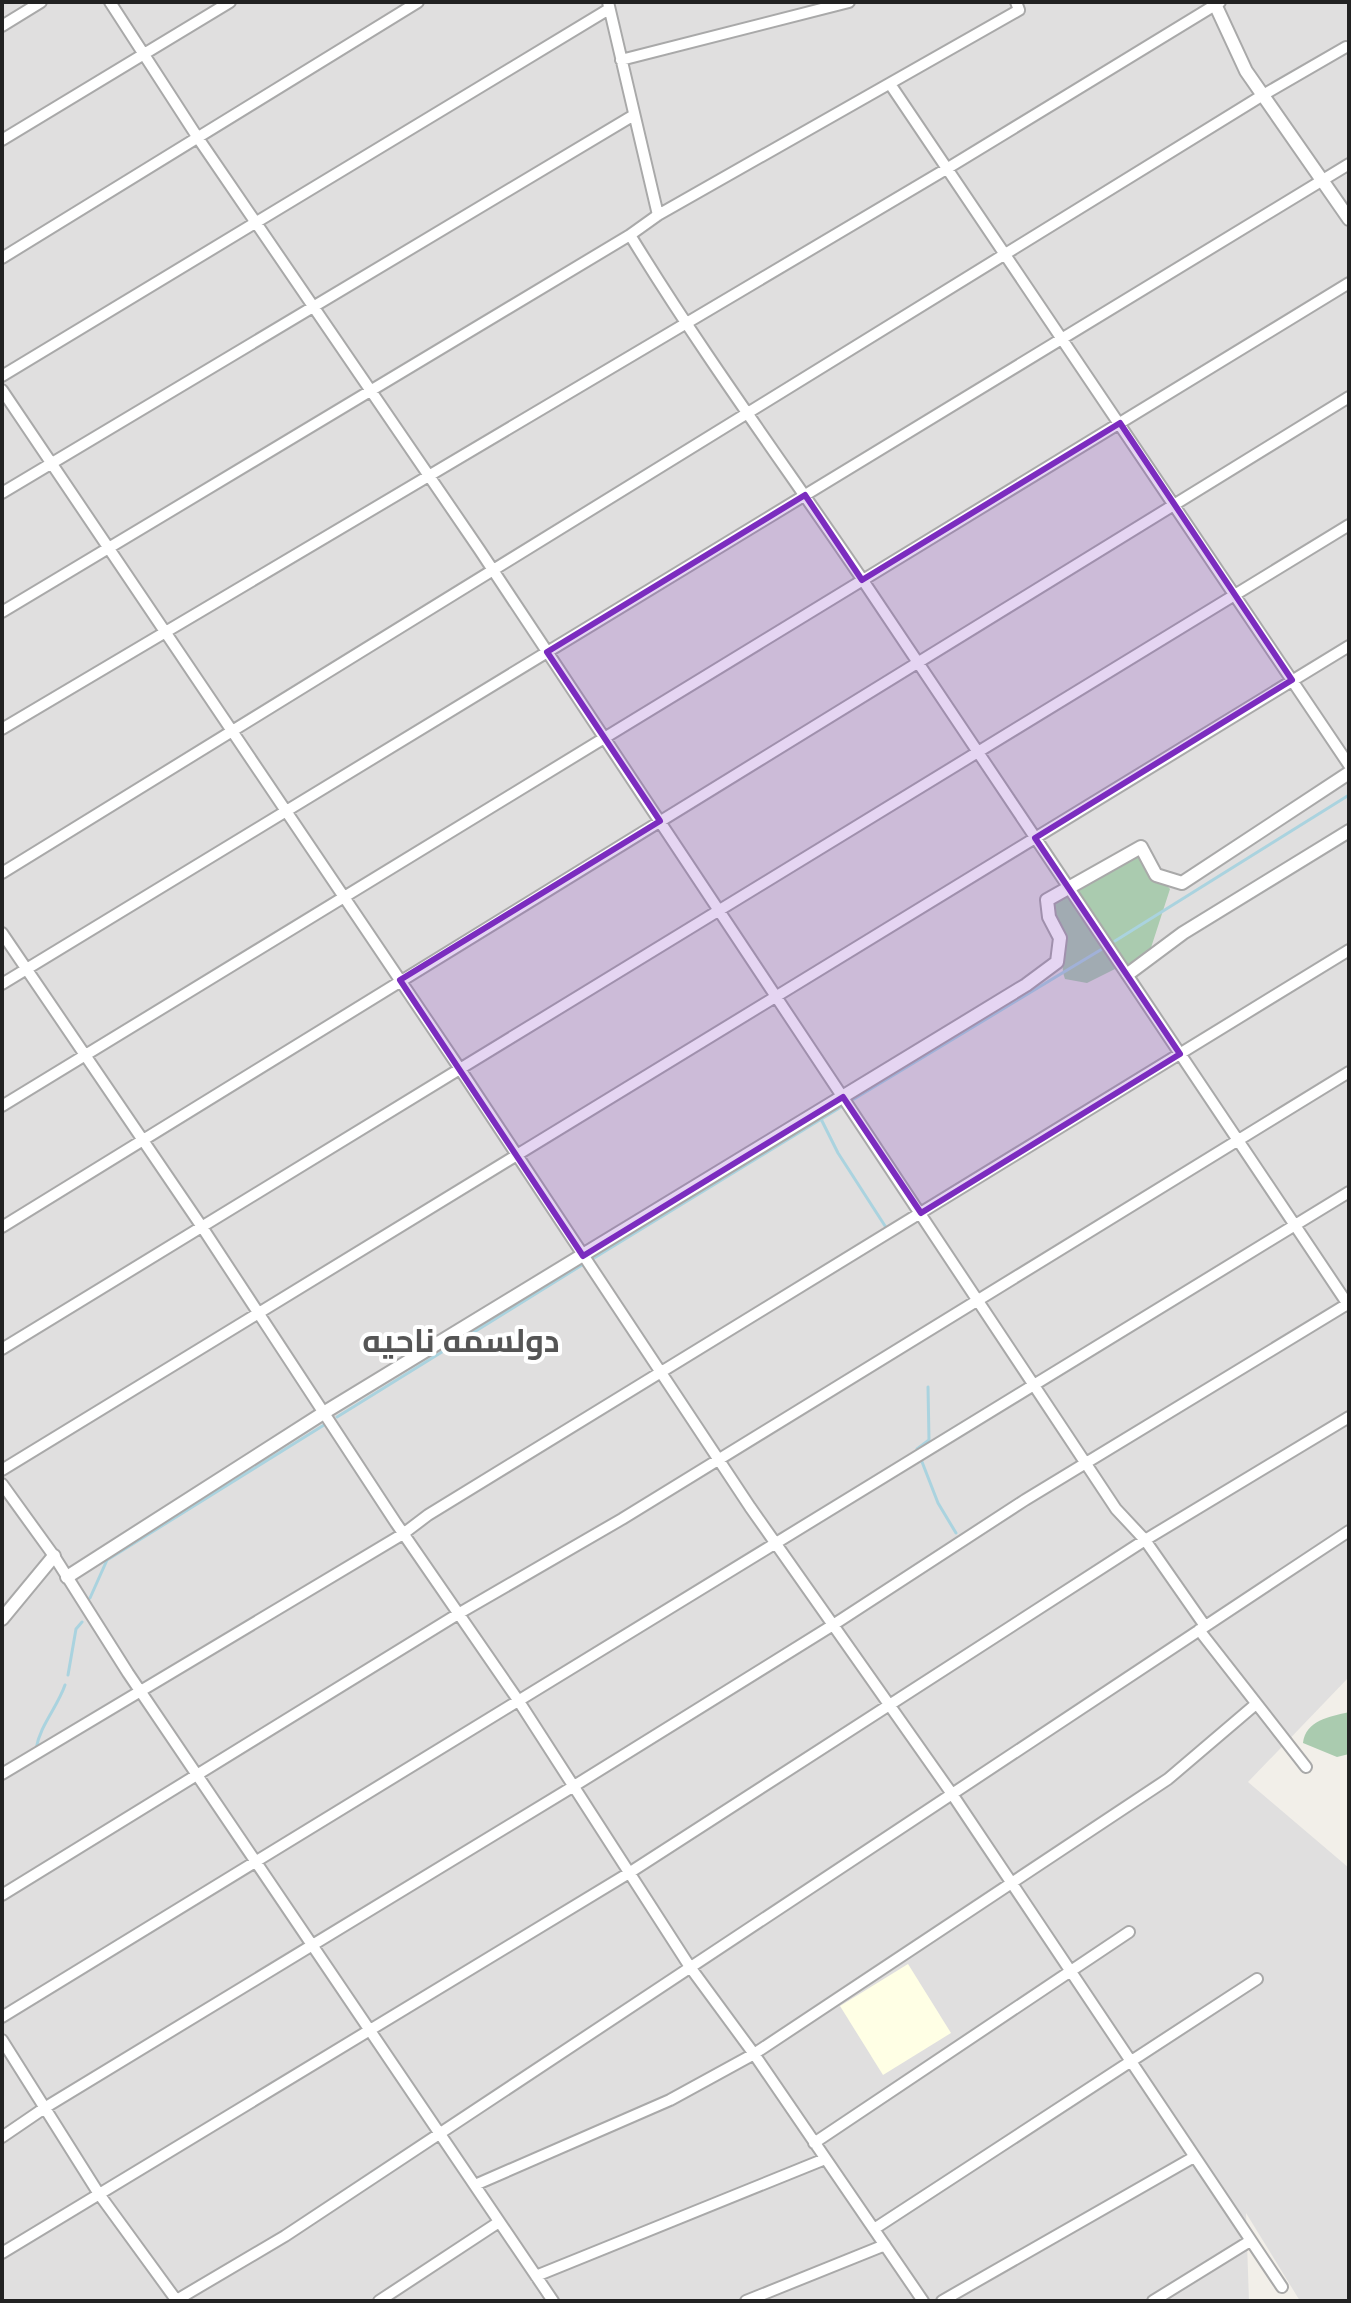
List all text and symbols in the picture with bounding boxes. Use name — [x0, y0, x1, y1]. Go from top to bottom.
district label: دولسمه ناحیه — [362, 1321, 560, 1360]

